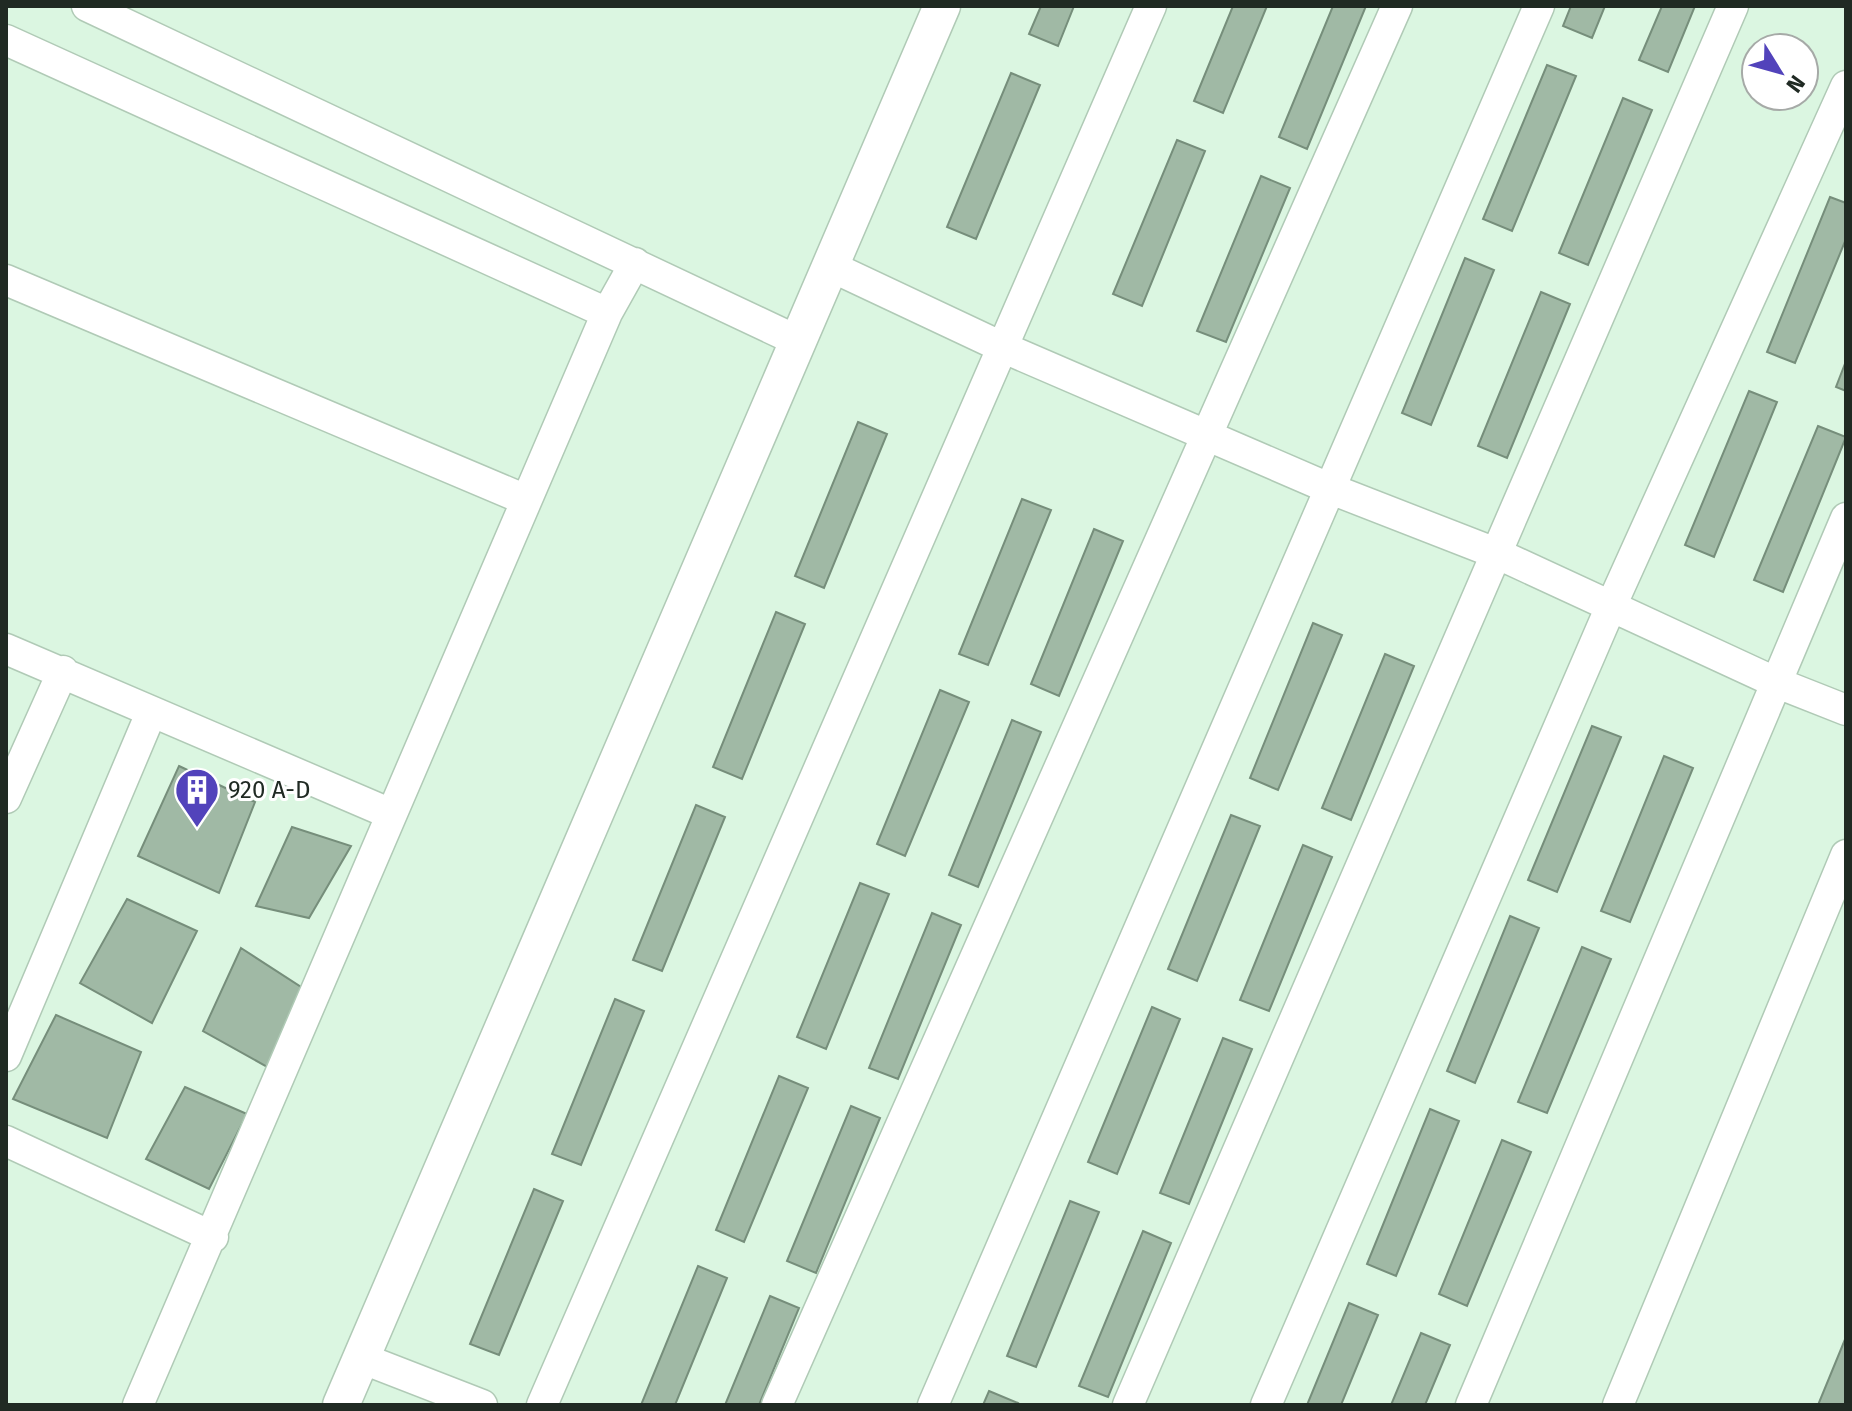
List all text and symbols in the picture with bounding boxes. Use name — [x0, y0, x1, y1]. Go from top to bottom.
north arrow — [1740, 32, 1820, 112]
text: N — [1780, 70, 1811, 98]
building icon: 920 A-D — [173, 766, 221, 829]
place label: 920 A-D — [228, 776, 310, 804]

